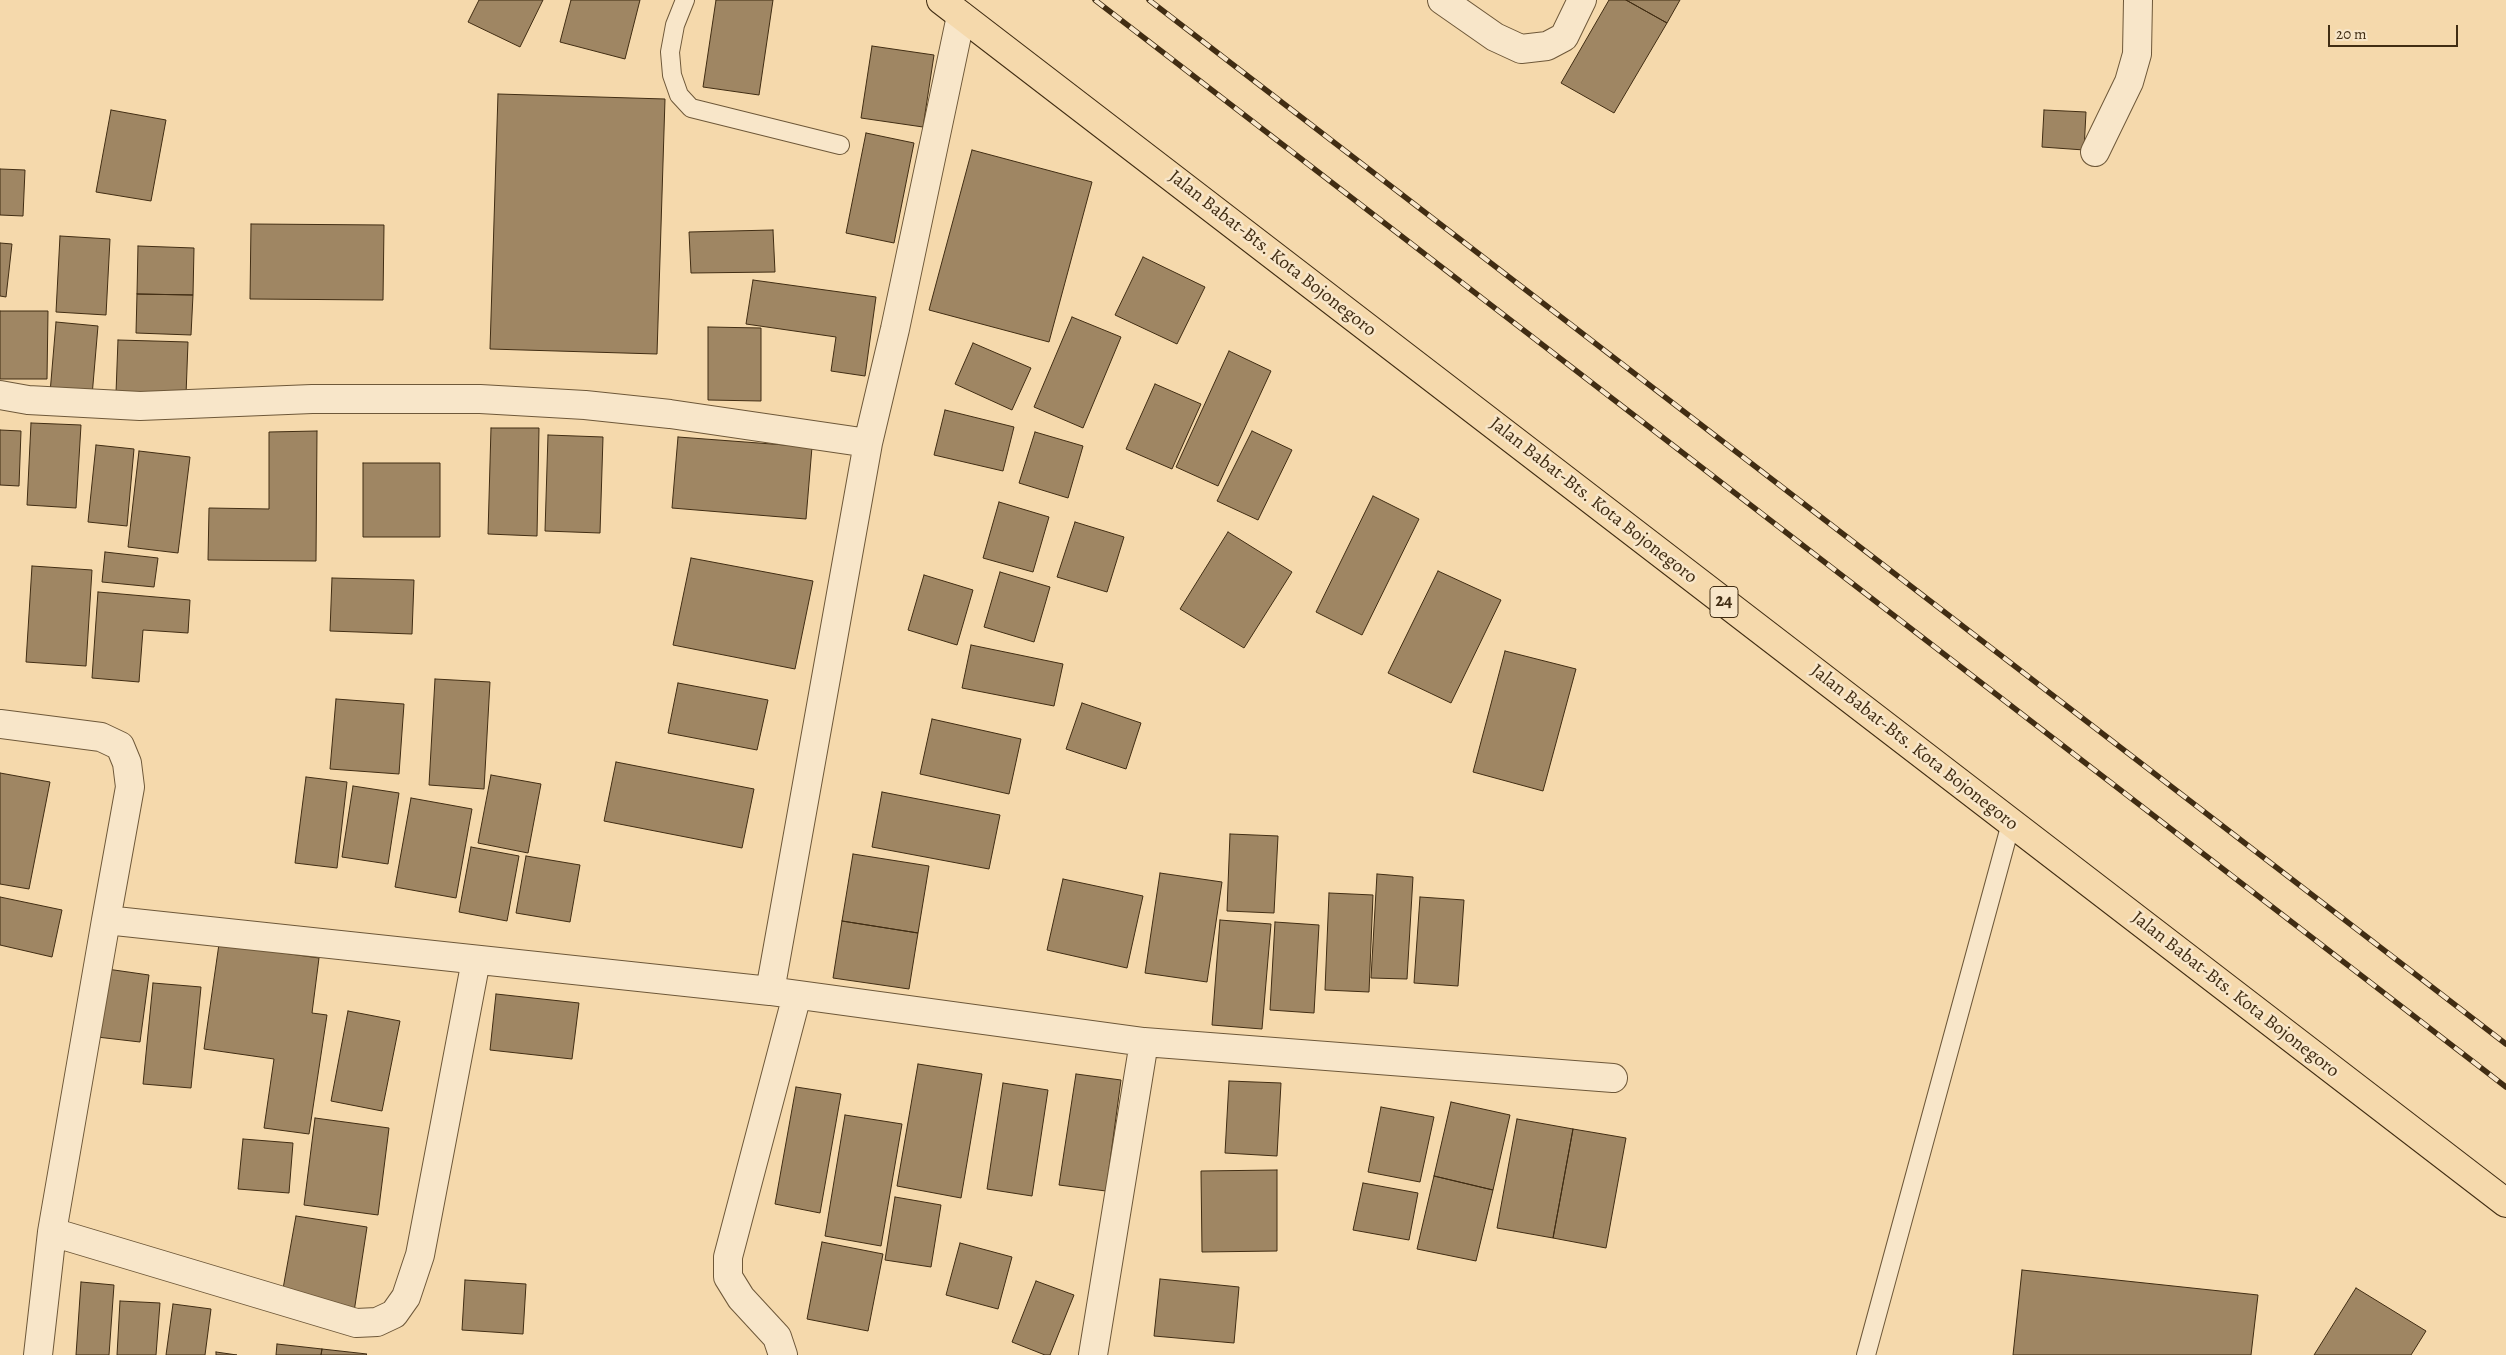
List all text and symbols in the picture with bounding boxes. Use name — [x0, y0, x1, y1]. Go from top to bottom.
scale bar — [2331, 15, 2461, 47]
text: 20 m — [2336, 24, 2367, 44]
street label: Jalan Babat-Bts. Kota Bojonegoro — [1164, 166, 1380, 342]
street label: Jalan Babat-Bts. Kota Bojonegoro — [1485, 413, 1701, 589]
road number: 24 — [1710, 586, 1738, 618]
street label: Jalan Babat-Bts. Kota Bojonegoro — [1806, 660, 2022, 836]
street label: Jalan Babat-Bts. Kota Bojonegoro — [2127, 907, 2343, 1083]

